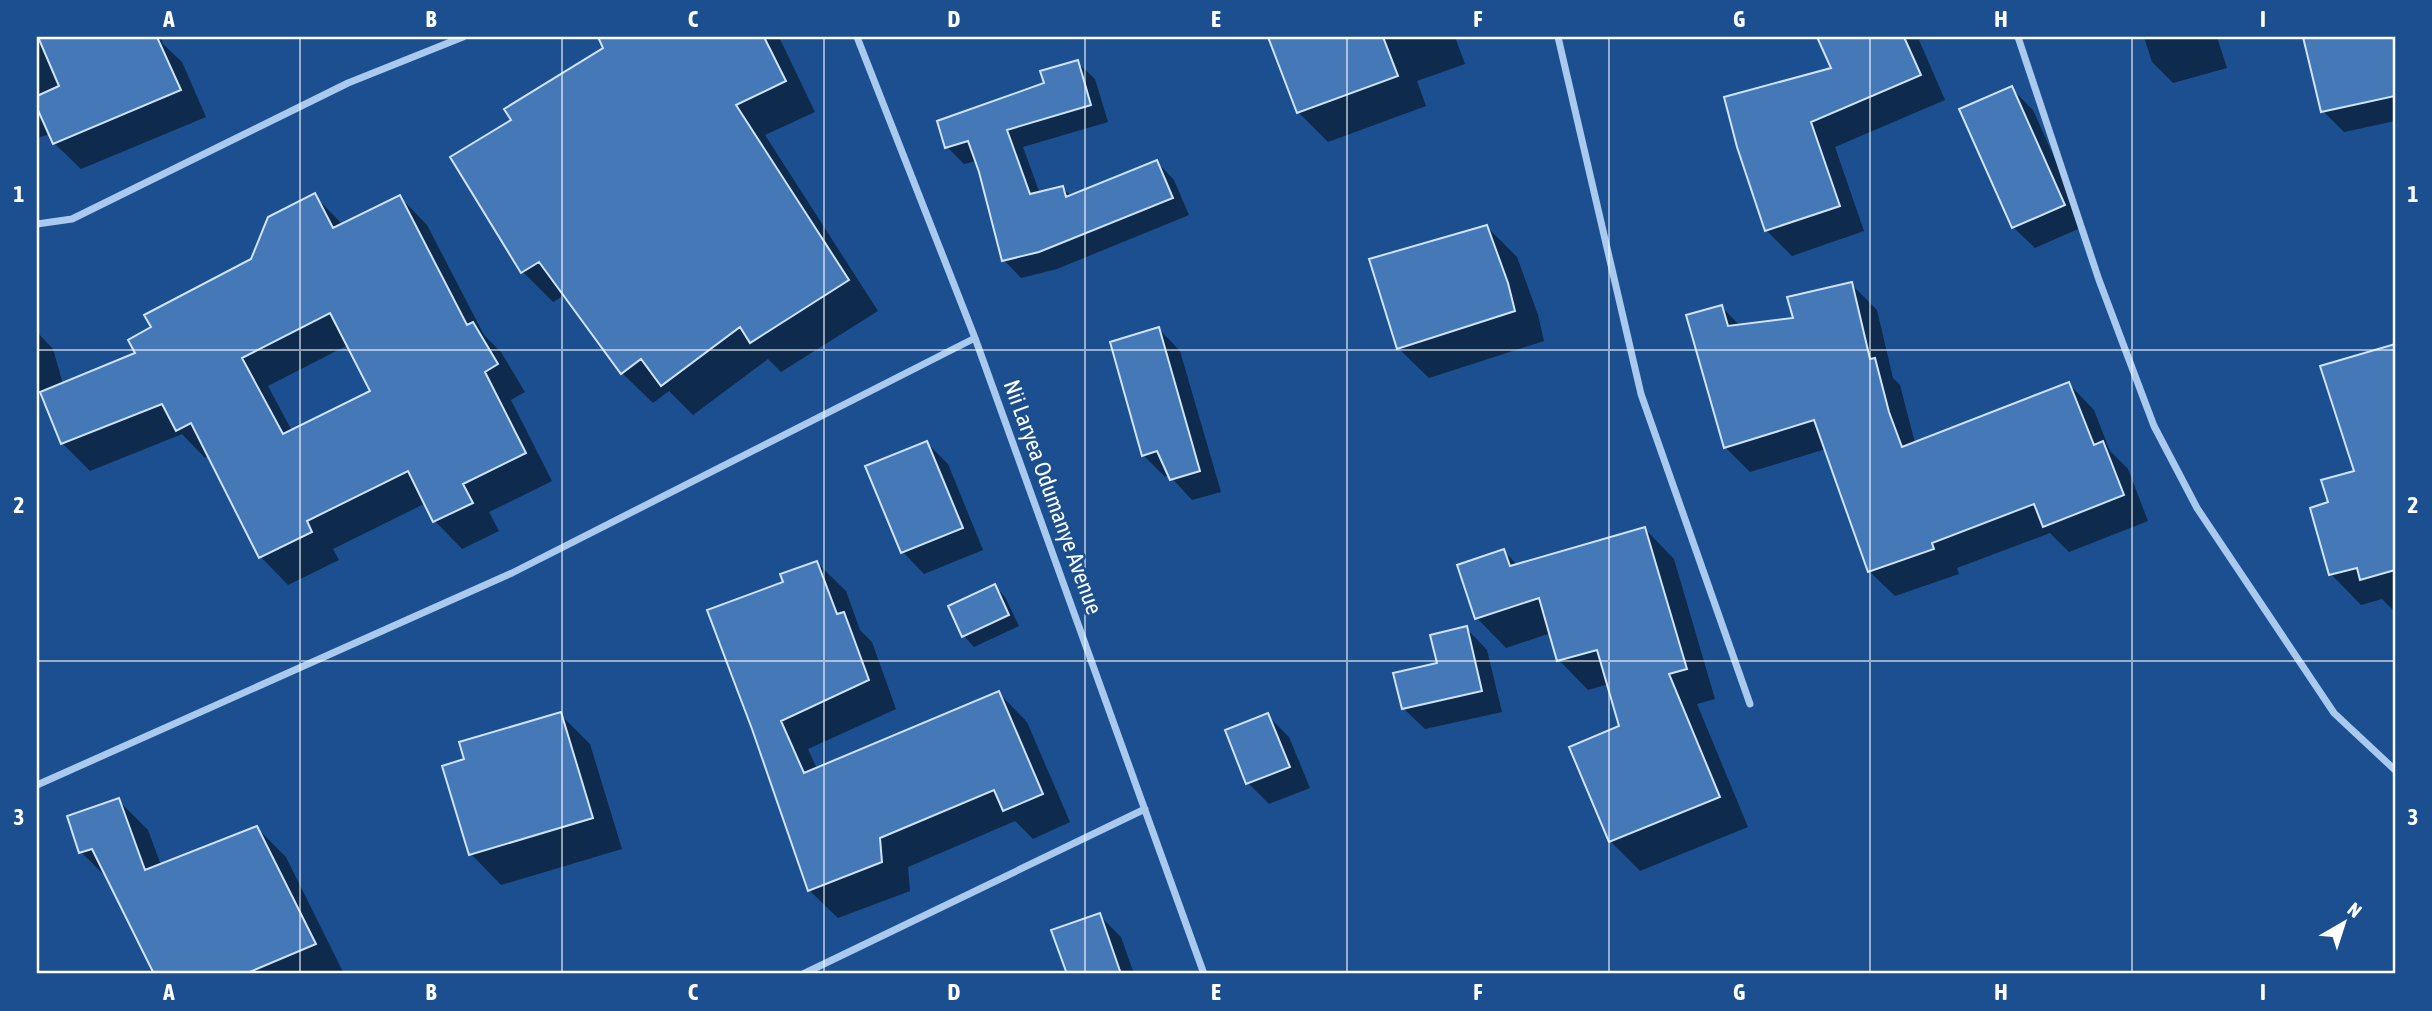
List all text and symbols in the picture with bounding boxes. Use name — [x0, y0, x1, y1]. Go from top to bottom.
text: A — [162, 6, 175, 32]
text: B — [426, 6, 437, 32]
text: C — [688, 6, 699, 32]
text: D — [948, 6, 961, 32]
text: E — [1211, 6, 1221, 32]
text: F — [1473, 6, 1483, 32]
text: G — [1733, 6, 1745, 32]
text: H — [1994, 6, 2008, 32]
text: I — [2260, 6, 2266, 32]
text: 1 — [14, 181, 25, 207]
text: 1 — [2408, 181, 2419, 207]
street label: Nii Laryea Odumanye Avenue — [998, 376, 1108, 618]
text: 2 — [14, 492, 24, 518]
text: 2 — [2408, 492, 2418, 518]
text: 3 — [14, 804, 24, 830]
text: 3 — [2408, 804, 2418, 830]
north arrow — [2310, 888, 2380, 958]
text: N — [2343, 898, 2366, 922]
text: A — [162, 979, 175, 1005]
text: B — [426, 979, 437, 1005]
text: C — [688, 979, 699, 1005]
text: D — [948, 979, 961, 1005]
text: E — [1211, 979, 1221, 1005]
text: F — [1473, 979, 1483, 1005]
text: G — [1733, 979, 1745, 1005]
text: H — [1994, 979, 2008, 1005]
text: I — [2260, 979, 2266, 1005]

